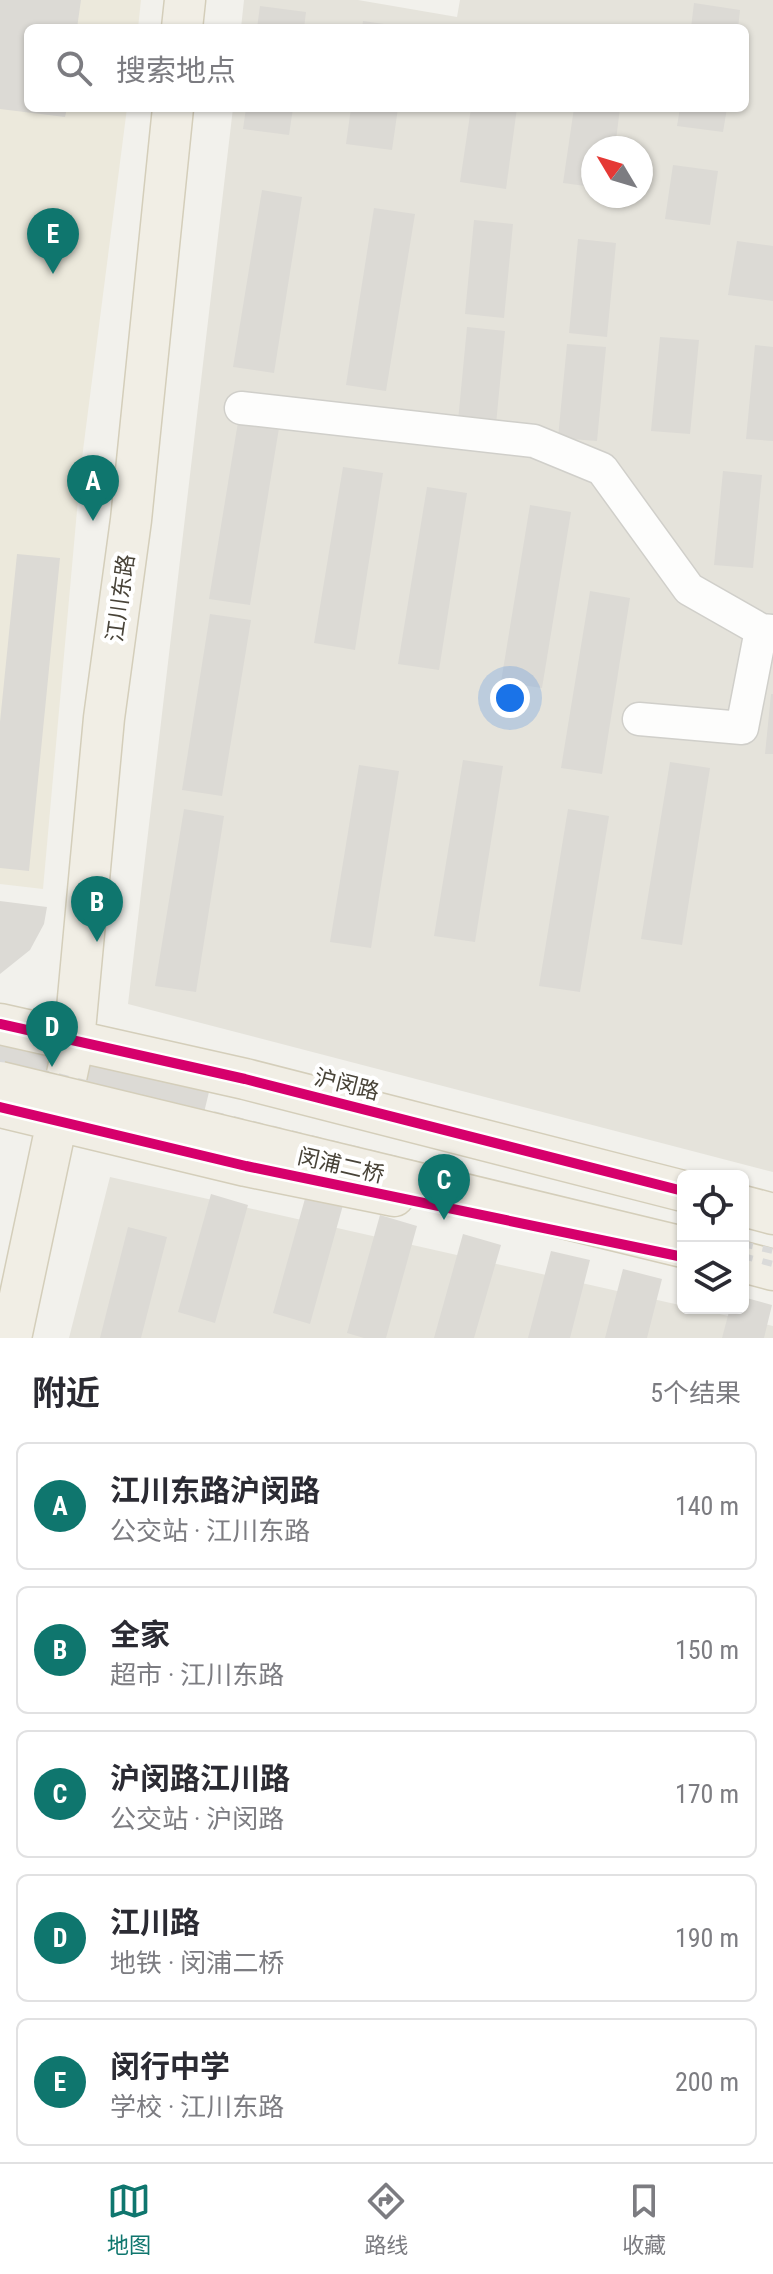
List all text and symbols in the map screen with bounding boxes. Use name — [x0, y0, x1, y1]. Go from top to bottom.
search box — [24, 24, 749, 112]
icon: search — [52, 46, 96, 90]
text: 搜索地点 — [116, 53, 236, 88]
north arrow — [581, 136, 653, 208]
pin: E — [27, 208, 79, 274]
pin: A — [67, 455, 119, 521]
street label: 江川东路 — [102, 553, 139, 643]
your location — [490, 678, 530, 718]
pin: B — [71, 876, 123, 942]
pin: D — [26, 1001, 78, 1067]
street label: 沪闵路 — [312, 1064, 382, 1105]
street label: 闵浦二桥 — [295, 1143, 387, 1188]
pin: C — [418, 1154, 470, 1220]
map controls — [677, 1170, 749, 1314]
button: locate — [677, 1170, 749, 1242]
button: layers — [677, 1242, 749, 1314]
text: 附近 — [32, 1373, 100, 1413]
text: 5个结果 — [650, 1378, 741, 1408]
text: 江川东路沪闵路 — [110, 1473, 320, 1508]
text: A — [52, 1491, 68, 1521]
text: 140 m — [675, 1491, 739, 1521]
text: 公交站 · 江川东路 — [110, 1516, 310, 1546]
text: 全家 — [110, 1617, 170, 1652]
text: B — [53, 1635, 67, 1665]
text: 150 m — [675, 1635, 739, 1665]
text: 超市 · 江川东路 — [110, 1660, 284, 1690]
text: 沪闵路江川路 — [110, 1761, 290, 1796]
text: C — [53, 1779, 67, 1809]
text: 170 m — [675, 1779, 739, 1809]
text: 公交站 · 沪闵路 — [110, 1804, 284, 1834]
text: 江川路 — [110, 1905, 200, 1940]
text: D — [53, 1923, 67, 1953]
text: 190 m — [675, 1923, 739, 1953]
text: 地铁 · 闵浦二桥 — [110, 1948, 284, 1978]
text: 闵行中学 — [110, 2049, 230, 2084]
text: E — [54, 2067, 66, 2097]
text: 200 m — [675, 2067, 739, 2097]
text: 学校 · 江川东路 — [110, 2092, 284, 2122]
tab: 地图 — [107, 2179, 151, 2259]
tab: 路线 — [364, 2179, 408, 2259]
tab: 收藏 — [622, 2179, 666, 2259]

